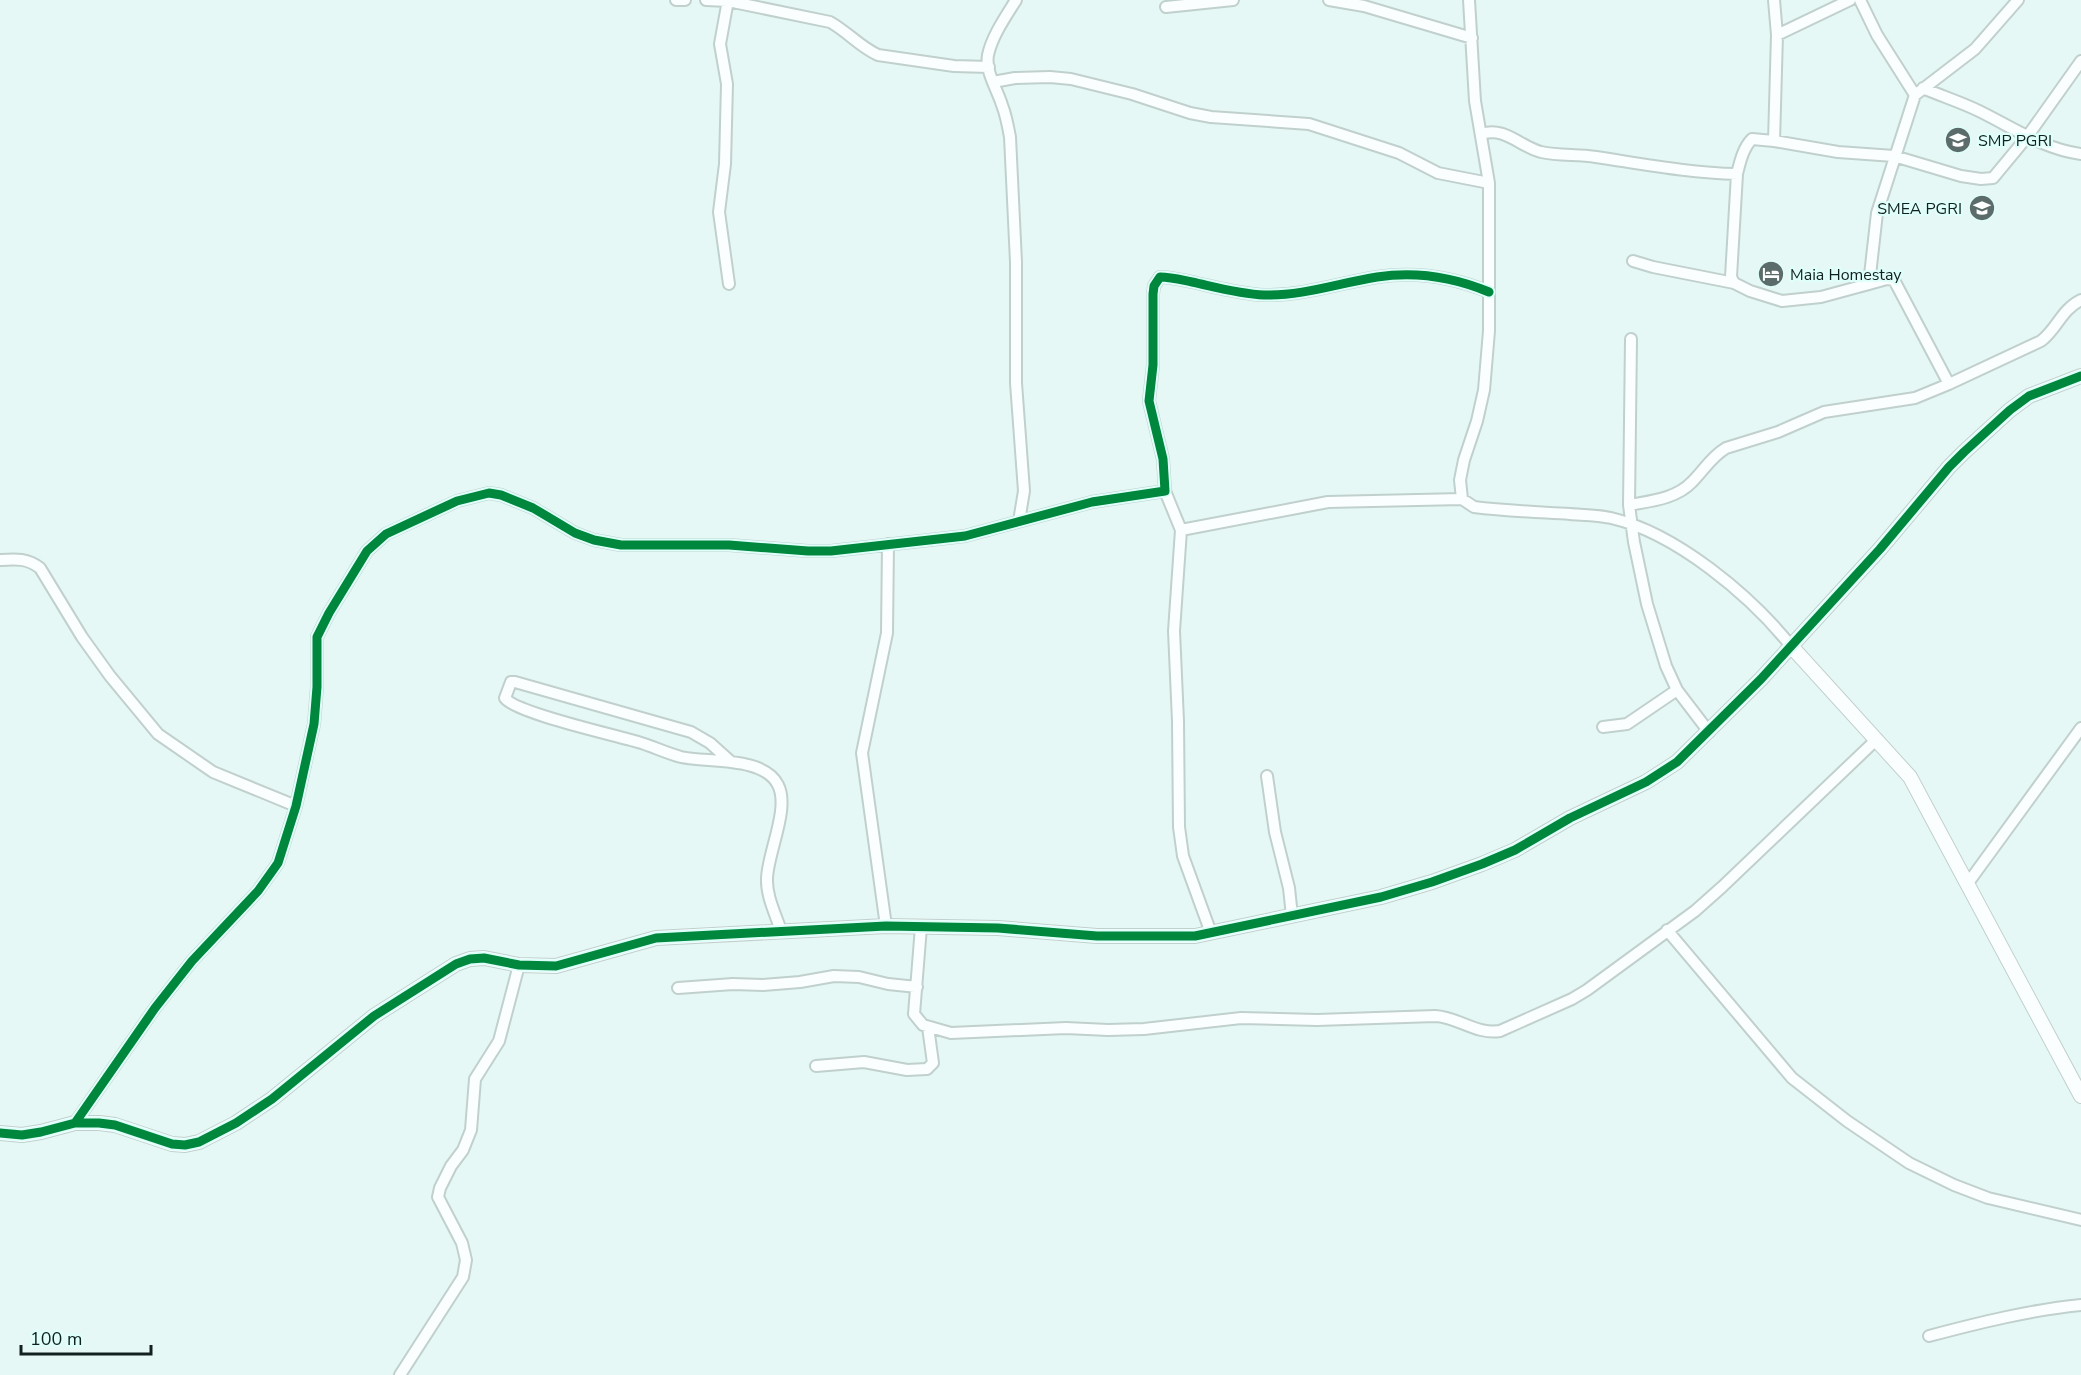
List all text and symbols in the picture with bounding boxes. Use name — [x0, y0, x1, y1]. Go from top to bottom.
school or university icon: SMP PGRI — [1943, 125, 1973, 155]
place label: SMP PGRI — [1978, 130, 2052, 152]
school or university icon: SMEA PGRI — [1967, 193, 1997, 223]
place label: SMEA PGRI — [1877, 198, 1962, 220]
hotel icon: Maia Homestay — [1756, 259, 1786, 289]
place label: Maia Homestay — [1790, 264, 1902, 286]
scale bar — [21, 1318, 152, 1356]
text: 100 m — [30, 1327, 82, 1351]

